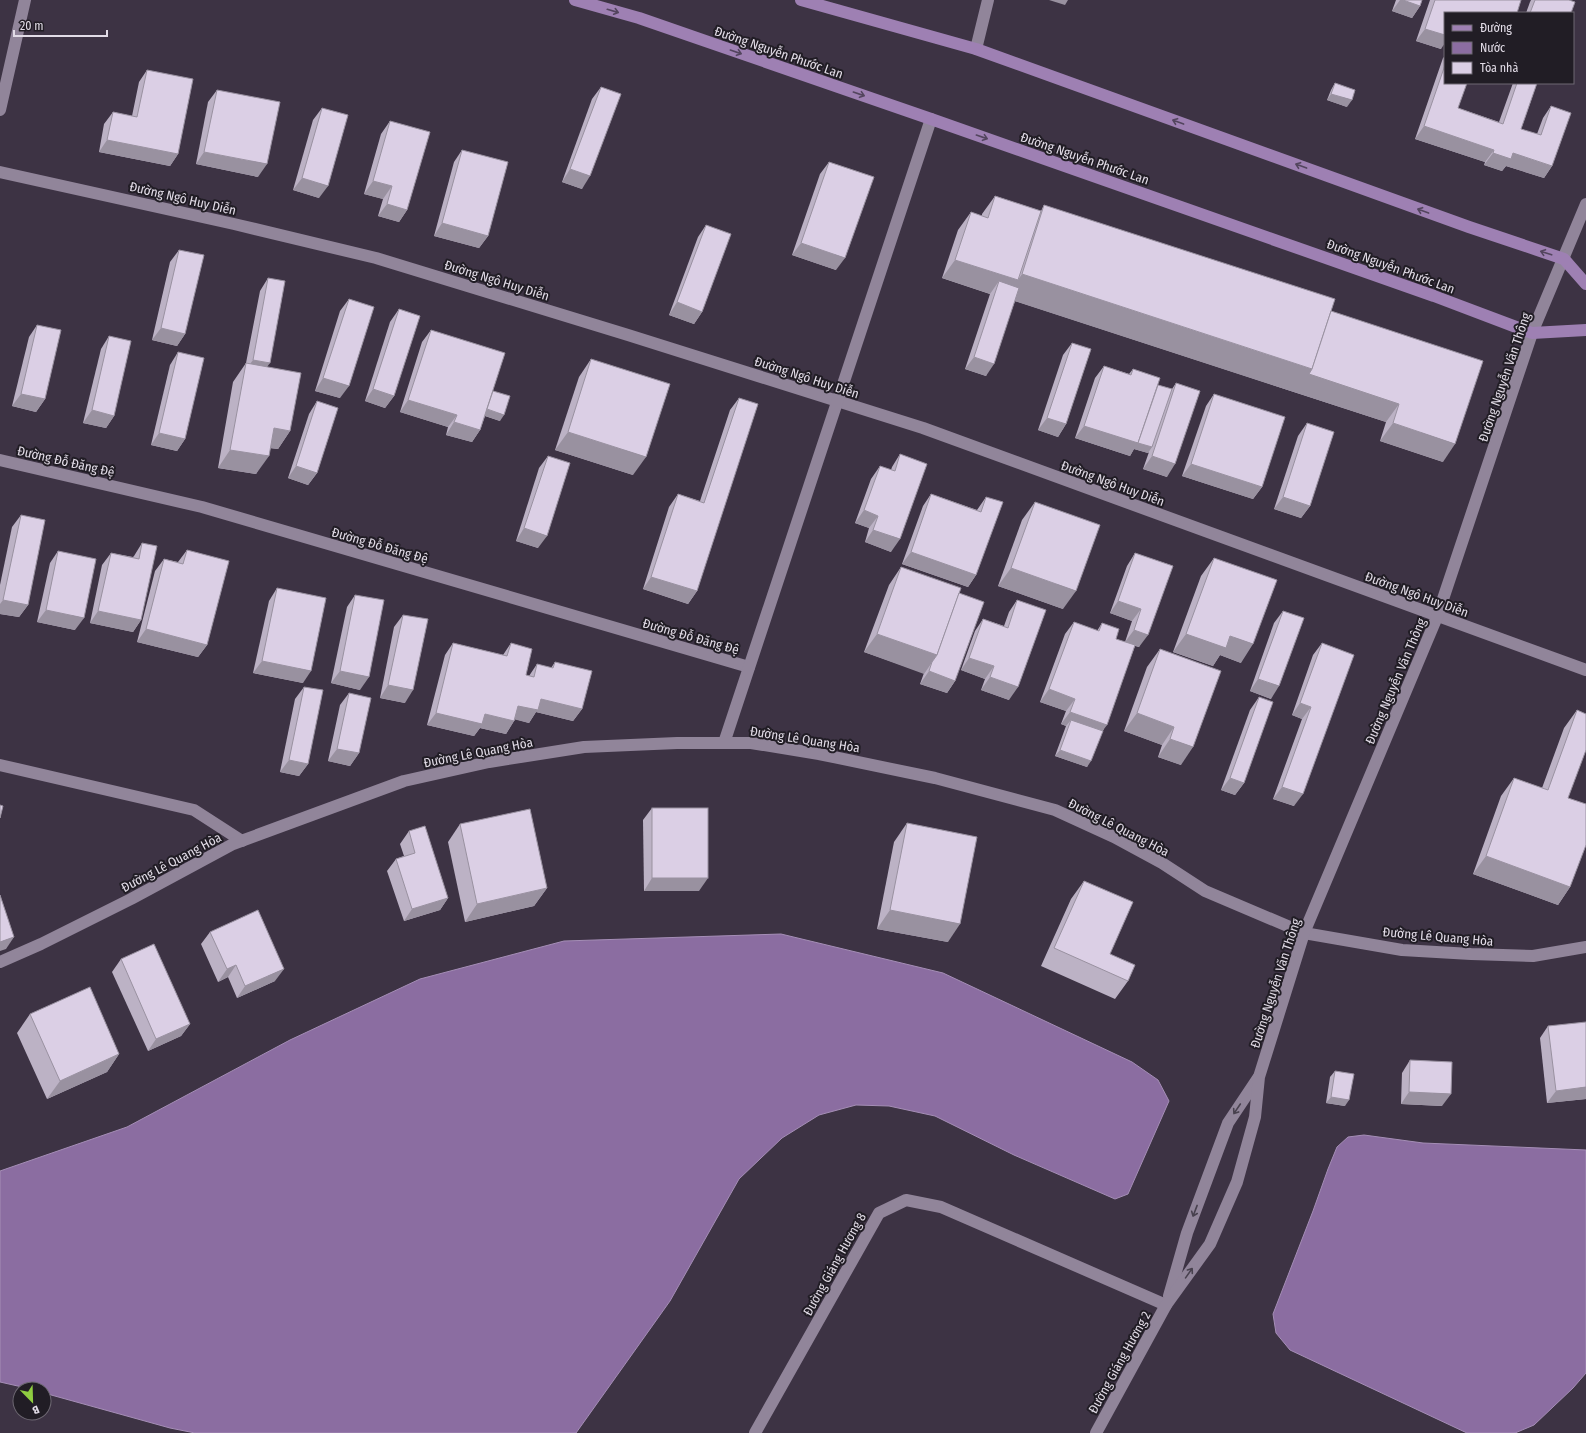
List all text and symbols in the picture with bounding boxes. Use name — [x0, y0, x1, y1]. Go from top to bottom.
one-way arrow — [606, 8, 619, 15]
scale bar — [14, 12, 107, 38]
legend — [1444, 12, 1574, 84]
text: 20 m — [20, 19, 44, 33]
text: Đường — [1480, 21, 1512, 35]
street label: Đường Nguyễn Phước Lan — [713, 23, 845, 82]
text: Nước — [1480, 41, 1505, 55]
one-way arrow — [730, 48, 742, 56]
text: Tòa nhà — [1480, 61, 1518, 75]
one-way arrow — [852, 91, 865, 98]
one-way arrow — [1172, 118, 1185, 125]
street label: Đường Nguyễn Phước Lan — [1019, 129, 1151, 188]
one-way arrow — [975, 133, 987, 141]
one-way arrow — [1295, 162, 1307, 170]
street label: Đường Ngô Huy Diễn — [128, 179, 238, 218]
one-way arrow — [1417, 206, 1429, 214]
street label: Đường Nguyễn Phước Lan — [1325, 236, 1457, 297]
one-way arrow — [1540, 248, 1552, 256]
street label: Đường Ngô Huy Diễn — [443, 257, 551, 304]
street label: Đường Nguyễn Văn Thông — [1475, 310, 1534, 444]
street label: Đường Ngô Huy Diễn — [753, 353, 861, 401]
street label: Đường Đỗ Đăng Đệ — [16, 443, 116, 480]
street label: Đường Ngô Huy Diễn — [1059, 458, 1167, 509]
street label: Đường Đỗ Đăng Đệ — [330, 525, 430, 566]
street label: Đường Ngô Huy Diễn — [1363, 569, 1471, 620]
street label: Đường Nguyễn Văn Thông — [1362, 615, 1429, 746]
street label: Đường Đỗ Đăng Đệ — [641, 616, 741, 657]
street label: Đường Lê Quang Hòa — [749, 723, 861, 756]
street label: Đường Lê Quang Hòa — [422, 735, 534, 770]
street label: Đường Lê Quang Hòa — [1066, 796, 1172, 859]
street label: Đường Lê Quang Hòa — [119, 830, 224, 895]
street label: Đường Nguyễn Văn Thông — [1247, 916, 1304, 1050]
street label: Đường Lê Quang Hòa — [1382, 924, 1494, 949]
one-way arrow — [1233, 1103, 1241, 1115]
one-way arrow — [1191, 1204, 1199, 1216]
street label: Đường Giáng Hương 8 — [800, 1210, 869, 1318]
one-way arrow — [1185, 1268, 1193, 1279]
street label: Đường Giáng Hương 2 — [1085, 1308, 1154, 1416]
north arrow — [12, 1381, 52, 1421]
text: B — [30, 1403, 41, 1417]

